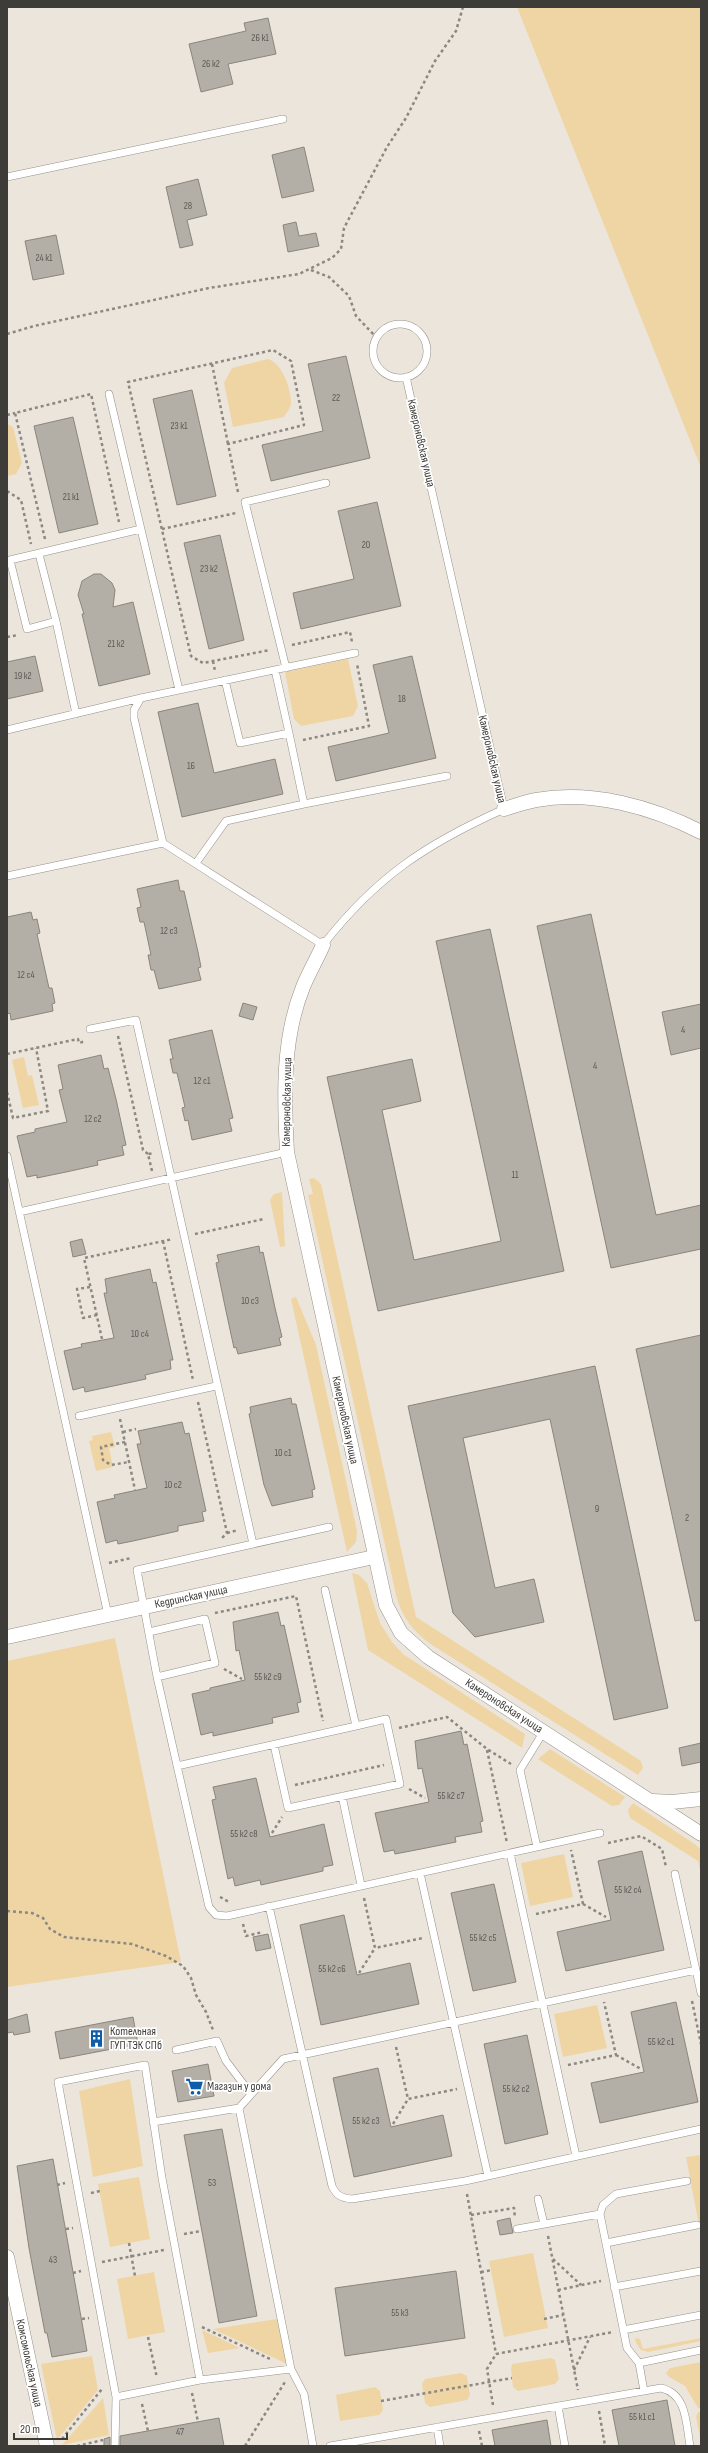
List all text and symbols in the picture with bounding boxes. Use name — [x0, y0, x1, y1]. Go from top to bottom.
house number: 26 к1 — [251, 32, 269, 44]
house number: 26 к2 — [202, 58, 220, 70]
house number: 28 — [184, 200, 192, 212]
house number: 24 к1 — [35, 252, 53, 264]
house number: 22 — [332, 392, 340, 404]
street label: Камероновская улица — [404, 398, 438, 489]
house number: 23 к1 — [170, 420, 188, 432]
house number: 21 к1 — [63, 491, 80, 503]
house number: 20 — [362, 539, 370, 551]
house number: 23 к2 — [200, 563, 218, 575]
house number: 21 к2 — [107, 638, 125, 650]
house number: 19 к2 — [14, 670, 32, 682]
house number: 18 — [398, 693, 406, 705]
street label: Камероновская улица — [475, 714, 509, 805]
house number: 16 — [187, 760, 195, 772]
house number: 12 с3 — [160, 925, 178, 937]
house number: 12 с4 — [17, 969, 35, 981]
house number: 4 — [681, 1024, 685, 1036]
street label: Камероновская улица — [279, 1057, 295, 1147]
house number: 4 — [593, 1060, 597, 1072]
house number: 12 с1 — [194, 1075, 211, 1087]
house number: 12 с2 — [84, 1113, 102, 1125]
house number: 11 — [512, 1169, 519, 1181]
house number: 10 с3 — [241, 1295, 259, 1307]
house number: 10 с4 — [131, 1328, 149, 1340]
street label: Камероновская улица — [328, 1375, 362, 1466]
house number: 10 с1 — [274, 1447, 292, 1459]
house number: 10 с2 — [164, 1479, 182, 1491]
house number: 9 — [595, 1503, 599, 1515]
house number: 2 — [685, 1512, 689, 1524]
street label: Кедринская улица — [153, 1582, 229, 1612]
house number: 55 к2 c9 — [254, 1671, 282, 1683]
street label: Камероновская улица — [462, 1675, 546, 1737]
house number: 55 к2 с7 — [437, 1790, 465, 1802]
house number: 55 к2 с8 — [230, 1828, 258, 1840]
house number: 55 к2 с4 — [614, 1884, 642, 1896]
house number: 55 к2 с5 — [469, 1932, 497, 1944]
house number: 55 к2 с6 — [318, 1963, 346, 1975]
place label: Котельная ГУП ТЭК СПб — [110, 2024, 162, 2053]
building icon: Котельная ГУП ТЭК СПб — [87, 2028, 107, 2048]
house number: 55 к2 с1 — [648, 2036, 675, 2048]
supermarket icon: Магазин у дома — [184, 2076, 204, 2096]
place label: Магазин у дома — [207, 2079, 271, 2094]
house number: 55 к2 с2 — [502, 2083, 530, 2095]
house number: 55 к2 с3 — [352, 2115, 380, 2127]
house number: 53 — [208, 2177, 216, 2189]
house number: 43 — [49, 2254, 57, 2266]
house number: 55 к3 — [391, 2307, 409, 2319]
street label: Комсомольская улица — [12, 2318, 46, 2409]
house number: 55 к1 с1 — [629, 2411, 655, 2423]
scale bar — [14, 2415, 67, 2441]
text: 20 m — [20, 2422, 40, 2437]
house number: 47 — [176, 2426, 184, 2438]

